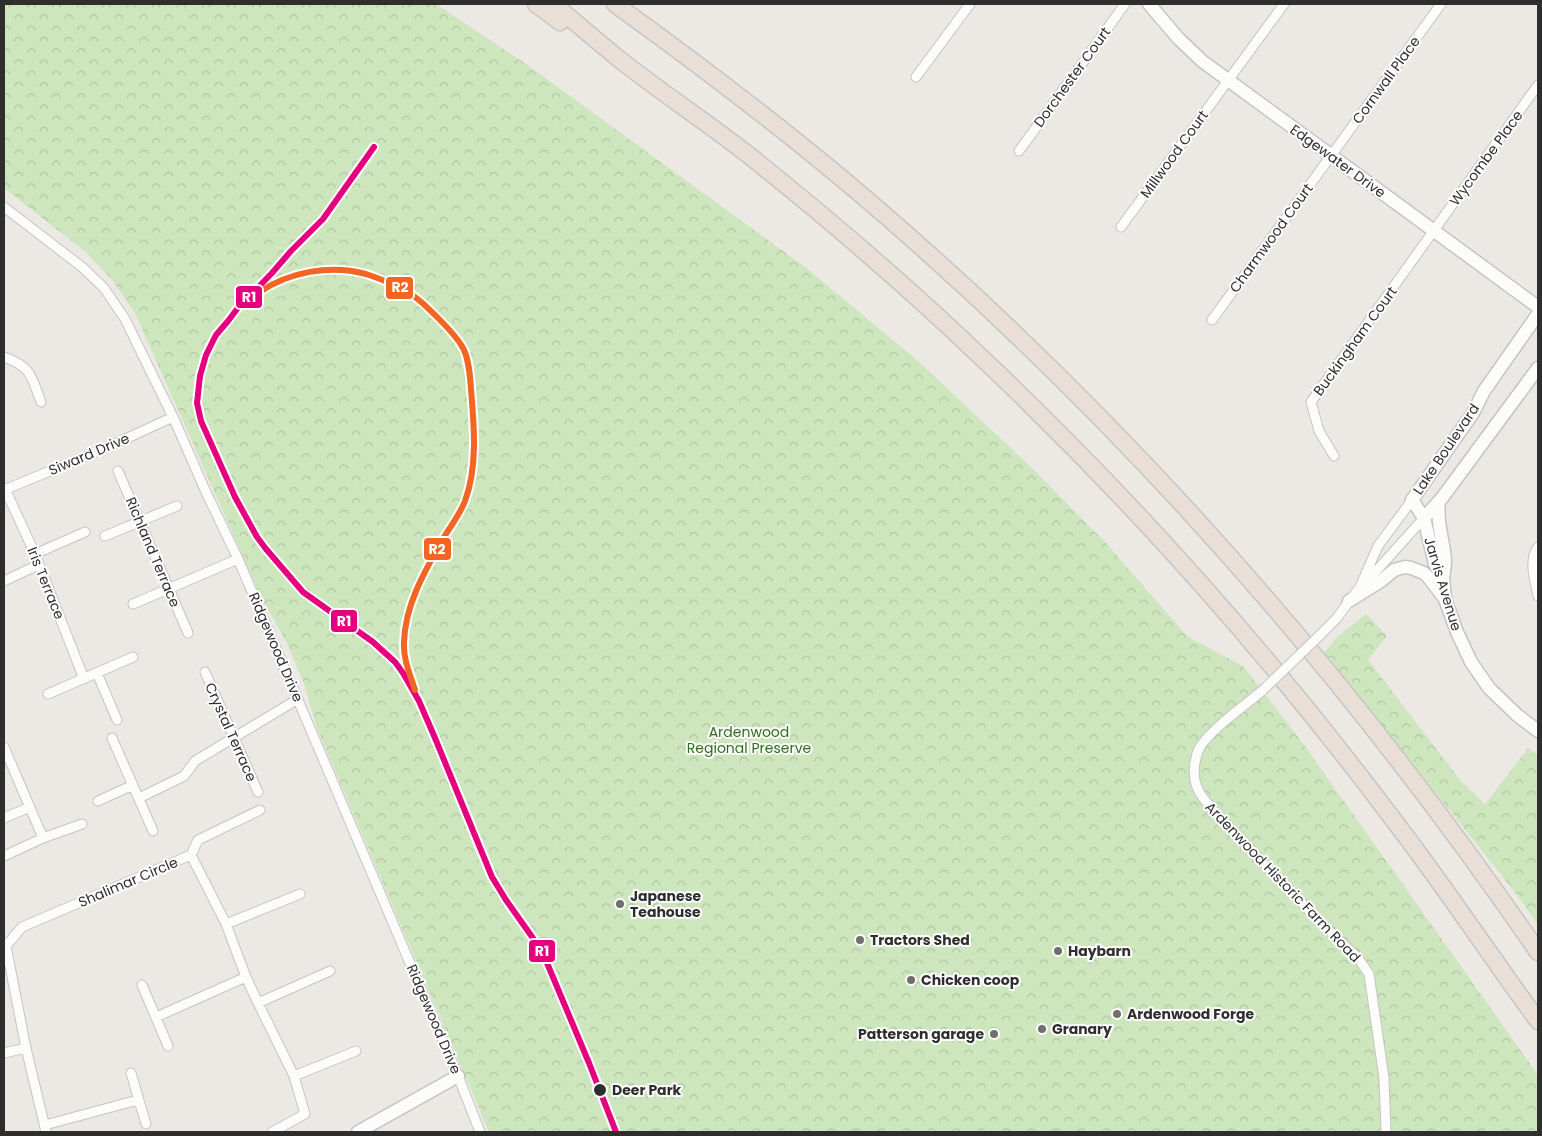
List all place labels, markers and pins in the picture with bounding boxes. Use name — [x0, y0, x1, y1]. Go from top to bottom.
place label: Japanese Teahouse — [630, 886, 701, 922]
marker: Japanese Teahouse — [614, 898, 626, 910]
place label: Tractors Shed — [870, 930, 970, 950]
marker: Tractors Shed — [854, 934, 866, 946]
place label: Haybarn — [1068, 941, 1131, 961]
marker: Haybarn — [1052, 945, 1064, 957]
place label: Chicken coop — [921, 970, 1020, 990]
marker: Chicken coop — [905, 974, 917, 986]
place label: Ardenwood Forge — [1127, 1004, 1254, 1024]
marker: Ardenwood Forge — [1111, 1008, 1123, 1020]
place label: Granary — [1052, 1019, 1112, 1039]
marker: Granary — [1036, 1023, 1048, 1035]
place label: Patterson garage — [858, 1024, 984, 1044]
marker: Patterson garage — [988, 1028, 1000, 1040]
place label: Deer Park — [612, 1080, 682, 1100]
marker: Deer Park — [592, 1082, 608, 1098]

